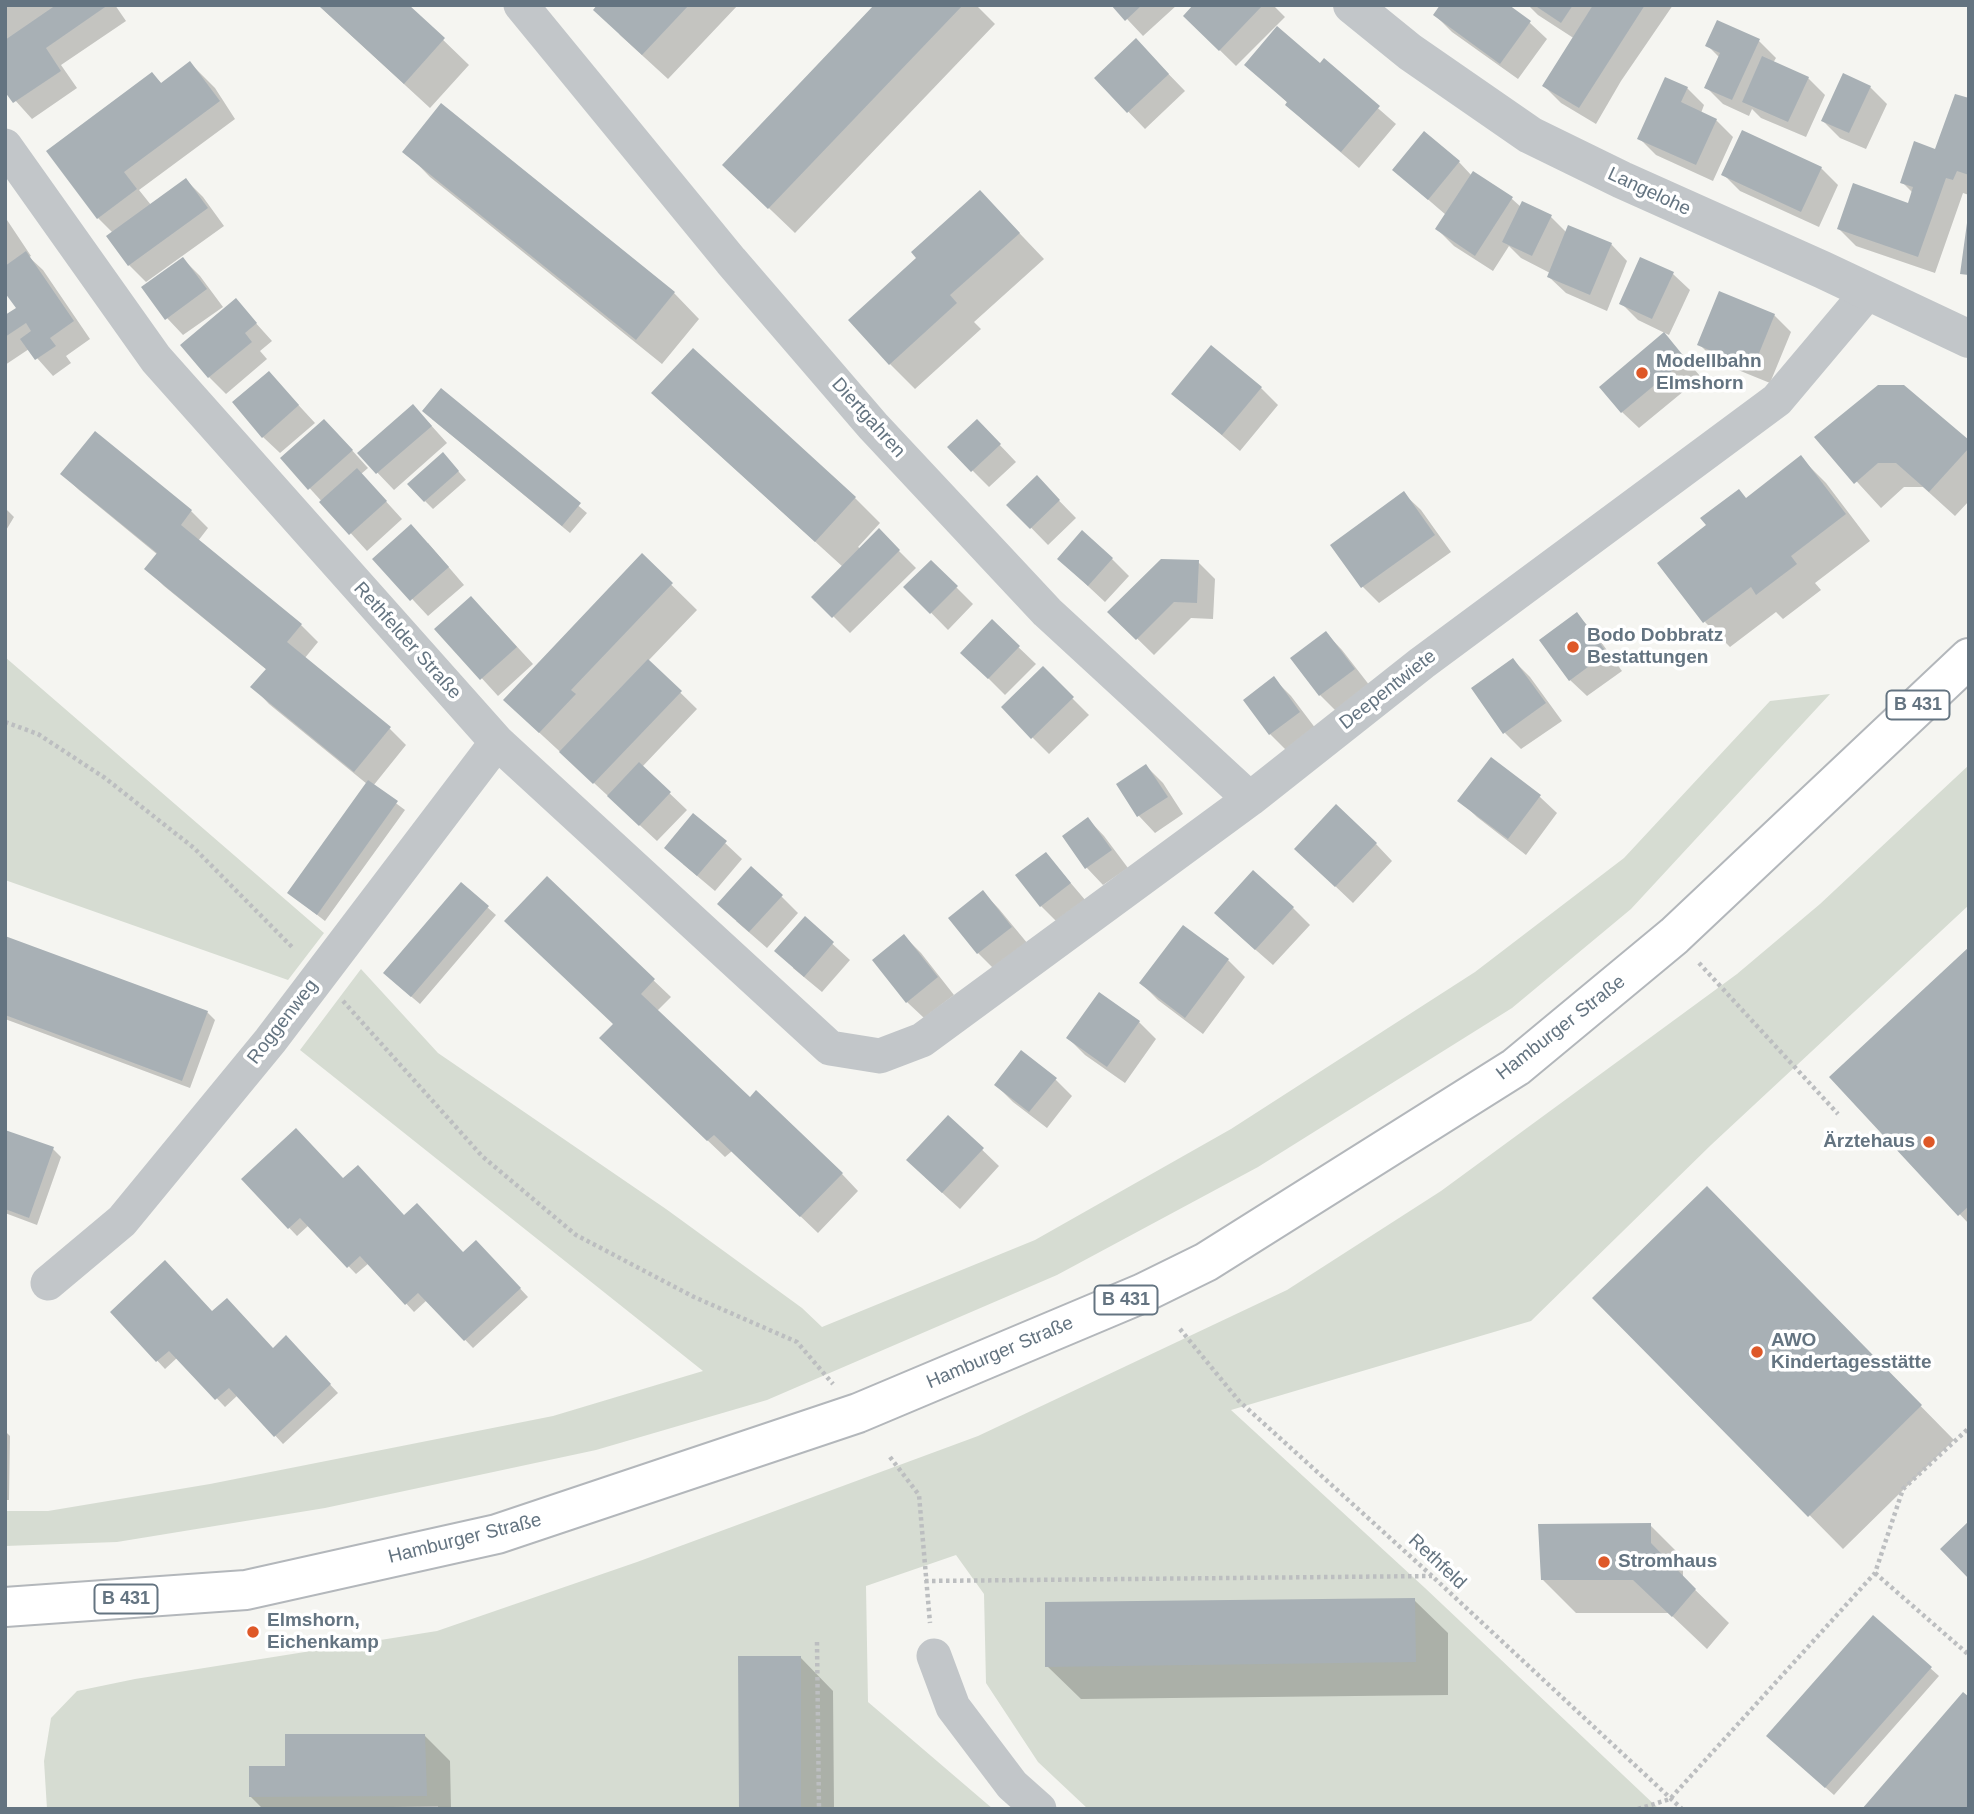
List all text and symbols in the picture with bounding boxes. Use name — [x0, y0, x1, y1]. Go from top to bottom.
street label: Langelohe — [1604, 163, 1694, 221]
place label: Modellbahn Elmshorn — [1656, 351, 1762, 395]
marker: Modellbahn Elmshorn — [1634, 365, 1650, 381]
street label: Diertgahren — [826, 373, 910, 463]
street label: Rethfelder Straße — [348, 578, 466, 704]
place label: Bodo Dobbratz Bestattungen — [1587, 625, 1723, 669]
marker: Bodo Dobbratz Bestattungen — [1565, 639, 1581, 655]
street label: Deepentwiete — [1335, 645, 1441, 735]
road number: B 431 — [1886, 690, 1950, 720]
street label: Hamburger Straße — [1492, 971, 1630, 1085]
street label: Roggenweg — [243, 975, 323, 1069]
place label: Ärztehaus — [1823, 1131, 1915, 1153]
marker: Ärztehaus — [1921, 1134, 1937, 1150]
road number: B 431 — [1094, 1286, 1158, 1315]
street label: Hamburger Straße — [923, 1312, 1077, 1394]
place label: AWO Kindertagesstätte — [1771, 1330, 1931, 1374]
marker: AWO Kindertagesstätte — [1749, 1344, 1765, 1360]
street label: Hamburger Straße — [386, 1509, 544, 1569]
street label: Rethfeld — [1403, 1530, 1471, 1594]
place label: Stromhaus — [1618, 1551, 1717, 1573]
marker: Stromhaus — [1596, 1554, 1612, 1570]
road number: B 431 — [94, 1584, 158, 1614]
place label: Elmshorn, Eichenkamp — [267, 1610, 379, 1654]
marker: Elmshorn, Eichenkamp — [245, 1624, 261, 1640]

